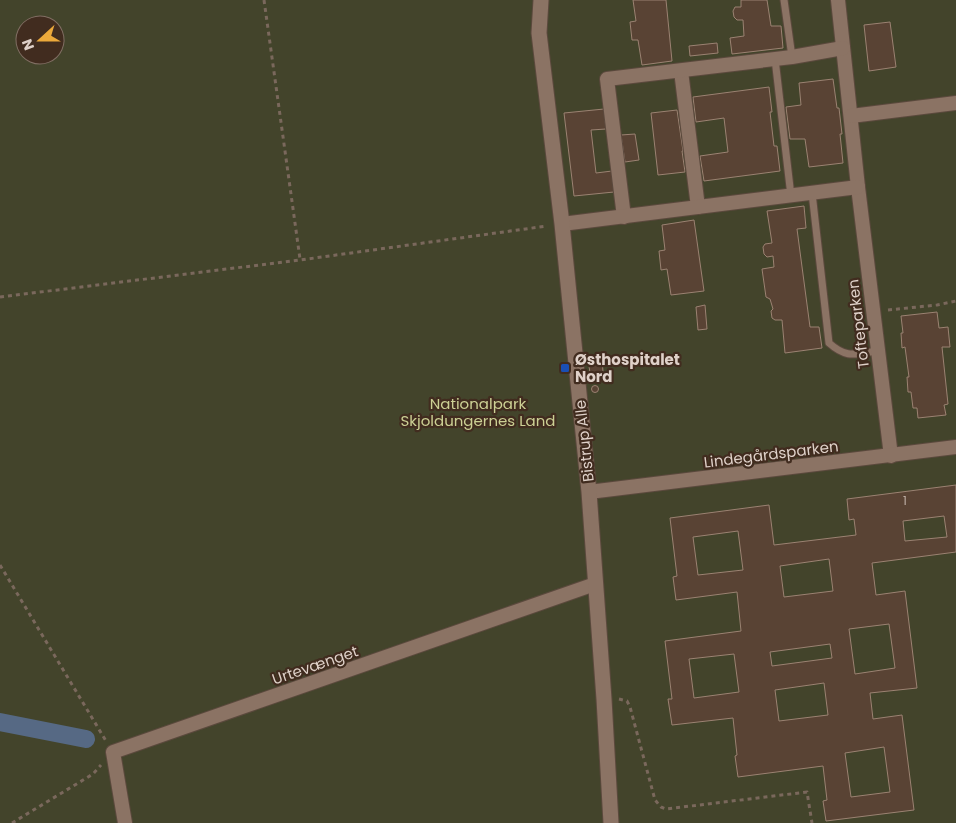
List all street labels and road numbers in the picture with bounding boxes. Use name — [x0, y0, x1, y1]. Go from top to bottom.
street label: Tofteparken — [842, 278, 874, 370]
street label: Bistrup Alle — [569, 399, 599, 483]
street label: Lindegårdsparken — [702, 435, 840, 473]
street label: Urtevænget — [269, 640, 361, 690]

